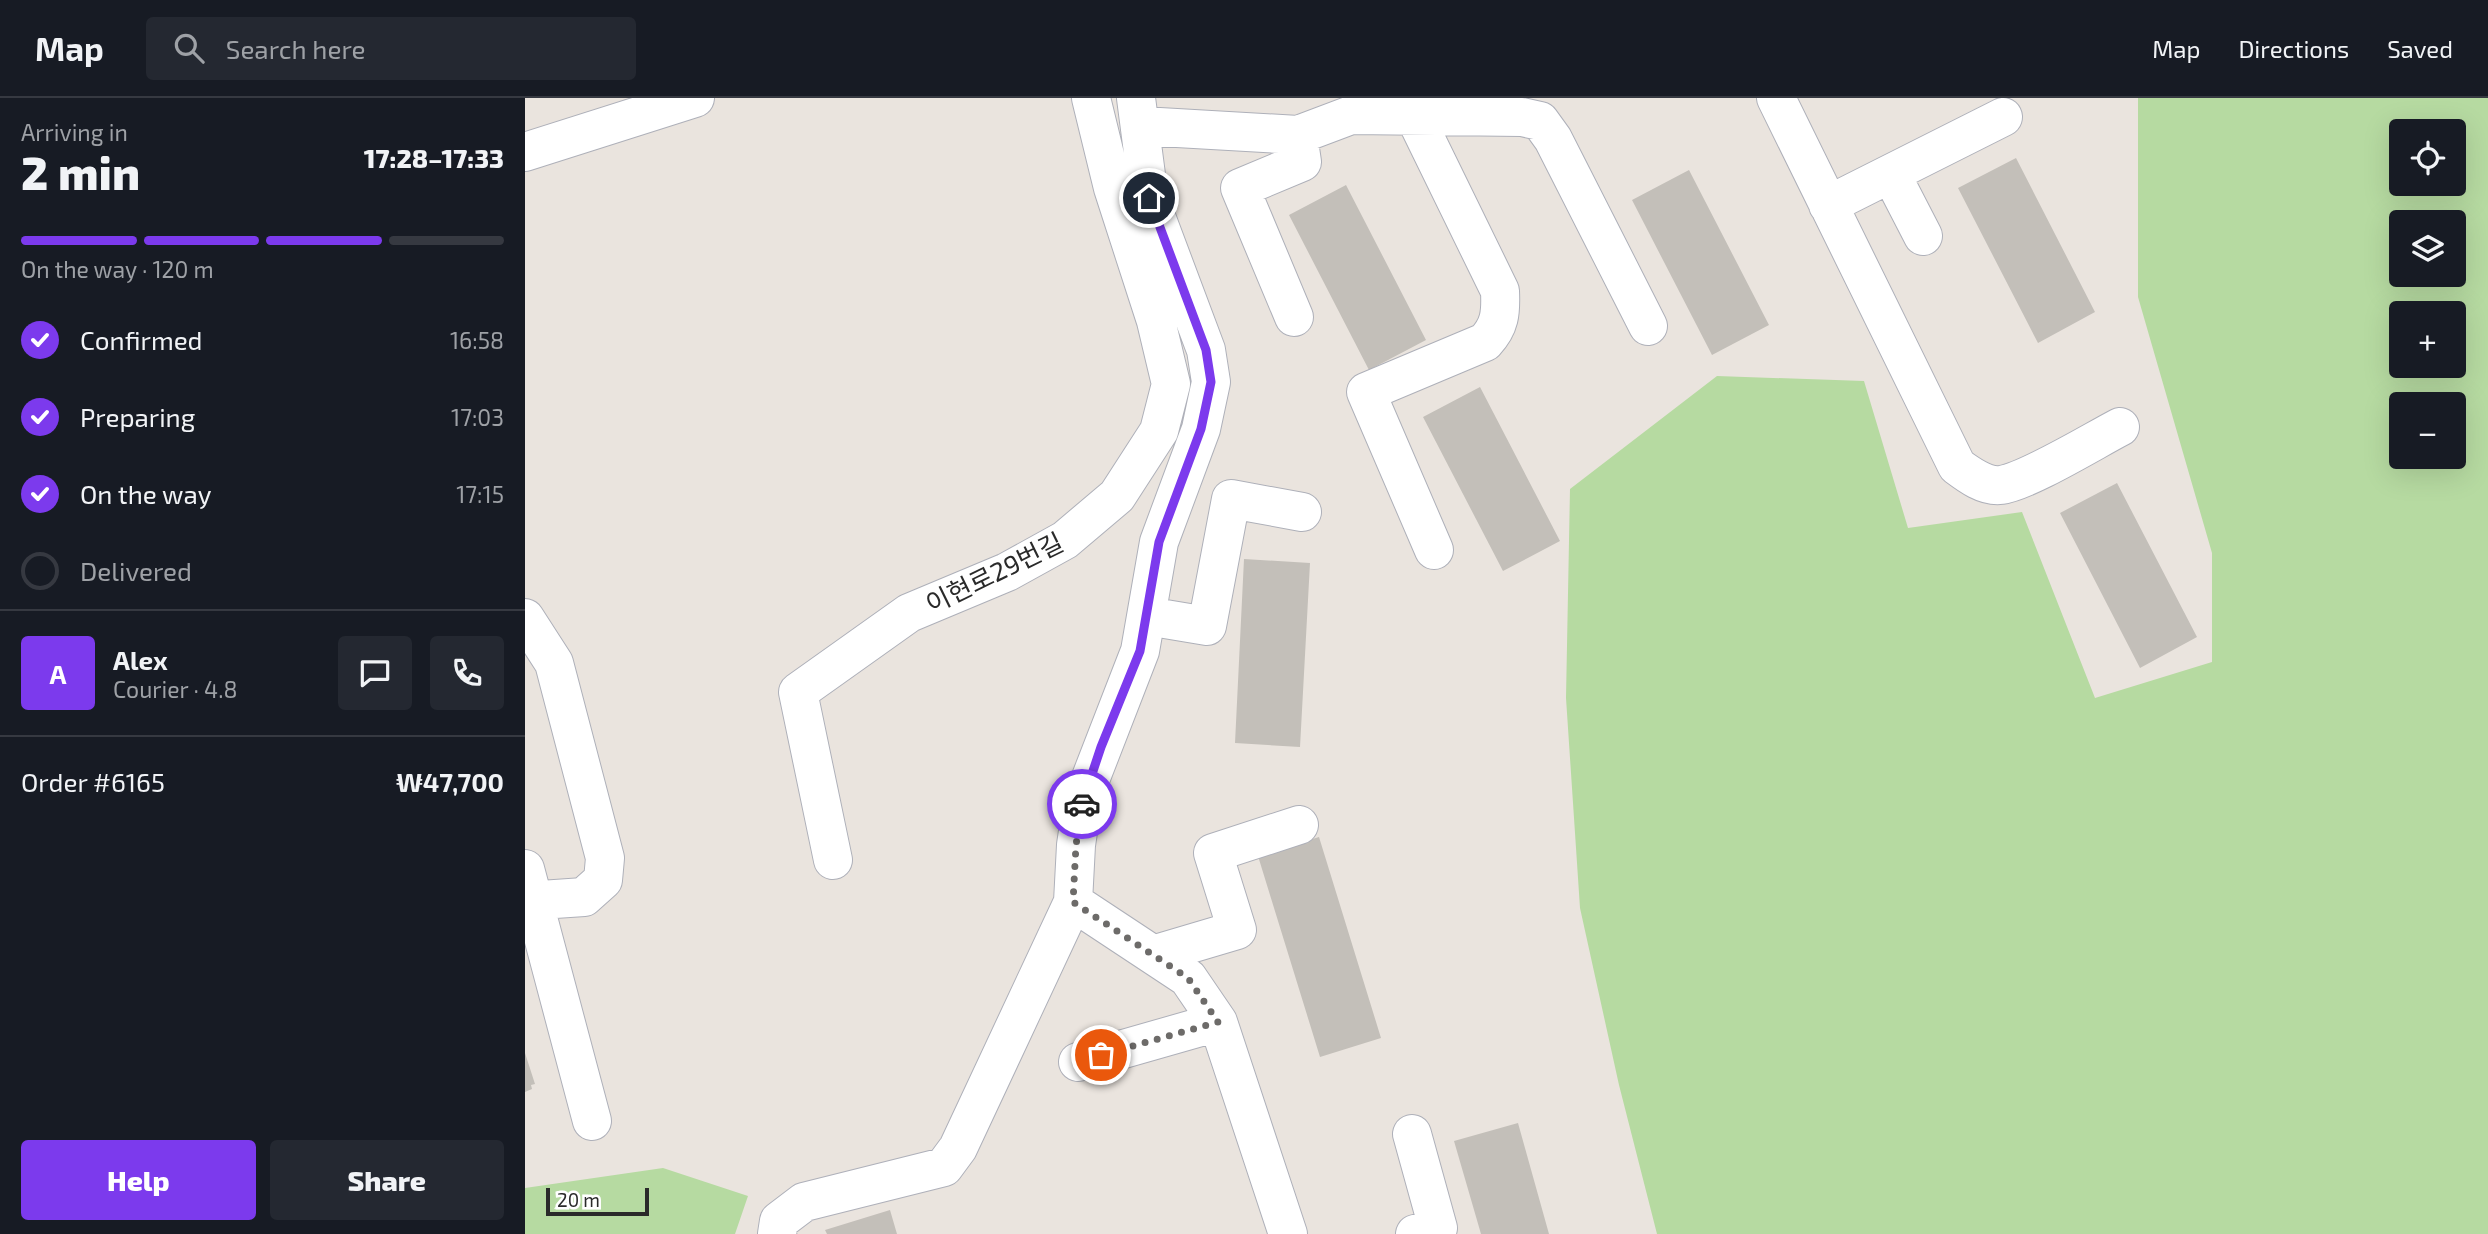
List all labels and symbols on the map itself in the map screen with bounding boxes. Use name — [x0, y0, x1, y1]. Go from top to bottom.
pin — [1119, 168, 1179, 228]
street label: 이현로29번길 — [920, 525, 1068, 619]
courier — [1047, 769, 1117, 839]
pin — [1071, 1025, 1131, 1085]
scale bar — [546, 1185, 649, 1217]

